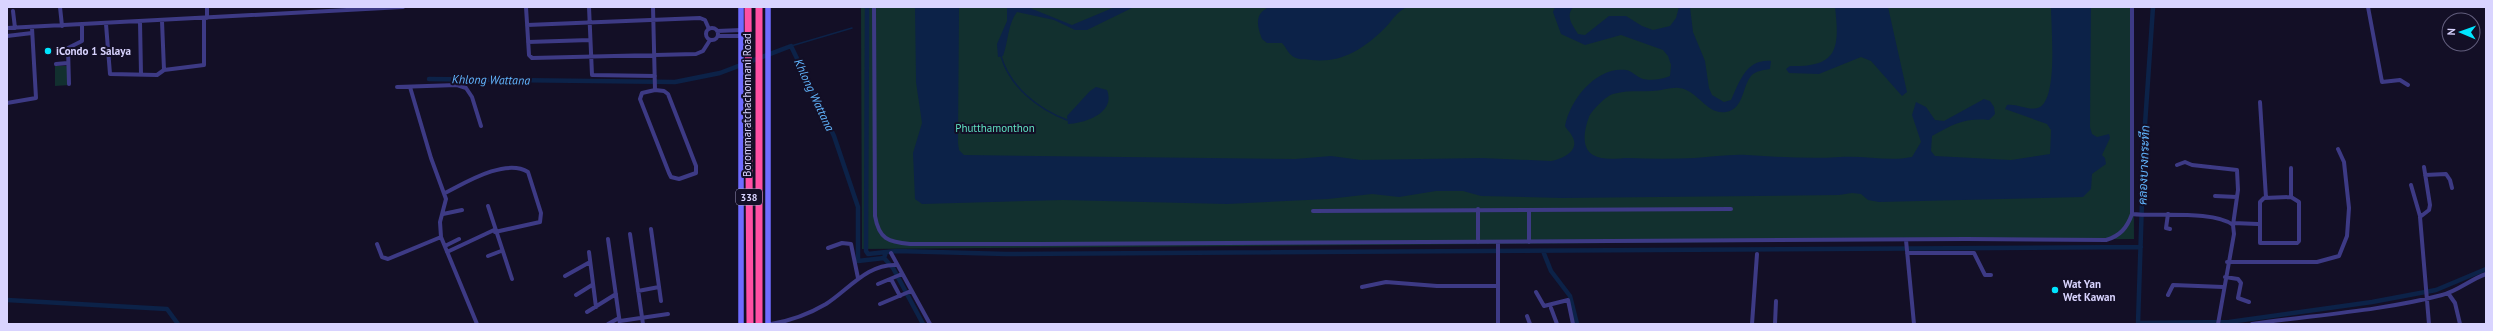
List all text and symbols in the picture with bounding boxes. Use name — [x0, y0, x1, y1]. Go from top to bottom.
north arrow — [2441, 12, 2481, 52]
text: N — [2444, 28, 2458, 36]
street label: Borommaratchachonnani Road — [740, 33, 754, 177]
place label: iCondo 1 Salaya — [56, 44, 131, 58]
marker: iCondo 1 Salaya — [43, 46, 53, 56]
water label: Khlong Wattana — [791, 56, 838, 134]
water label: Khlong Wattana — [452, 71, 530, 88]
park label: Phutthamonthon — [955, 121, 1035, 135]
water label: คลองบางกระทึก — [2135, 125, 2152, 205]
road number: 338 — [736, 189, 762, 205]
place label: Wat Yan Wet Kawan — [2063, 277, 2116, 304]
marker: Wat Yan Wet Kawan — [2050, 285, 2060, 295]

